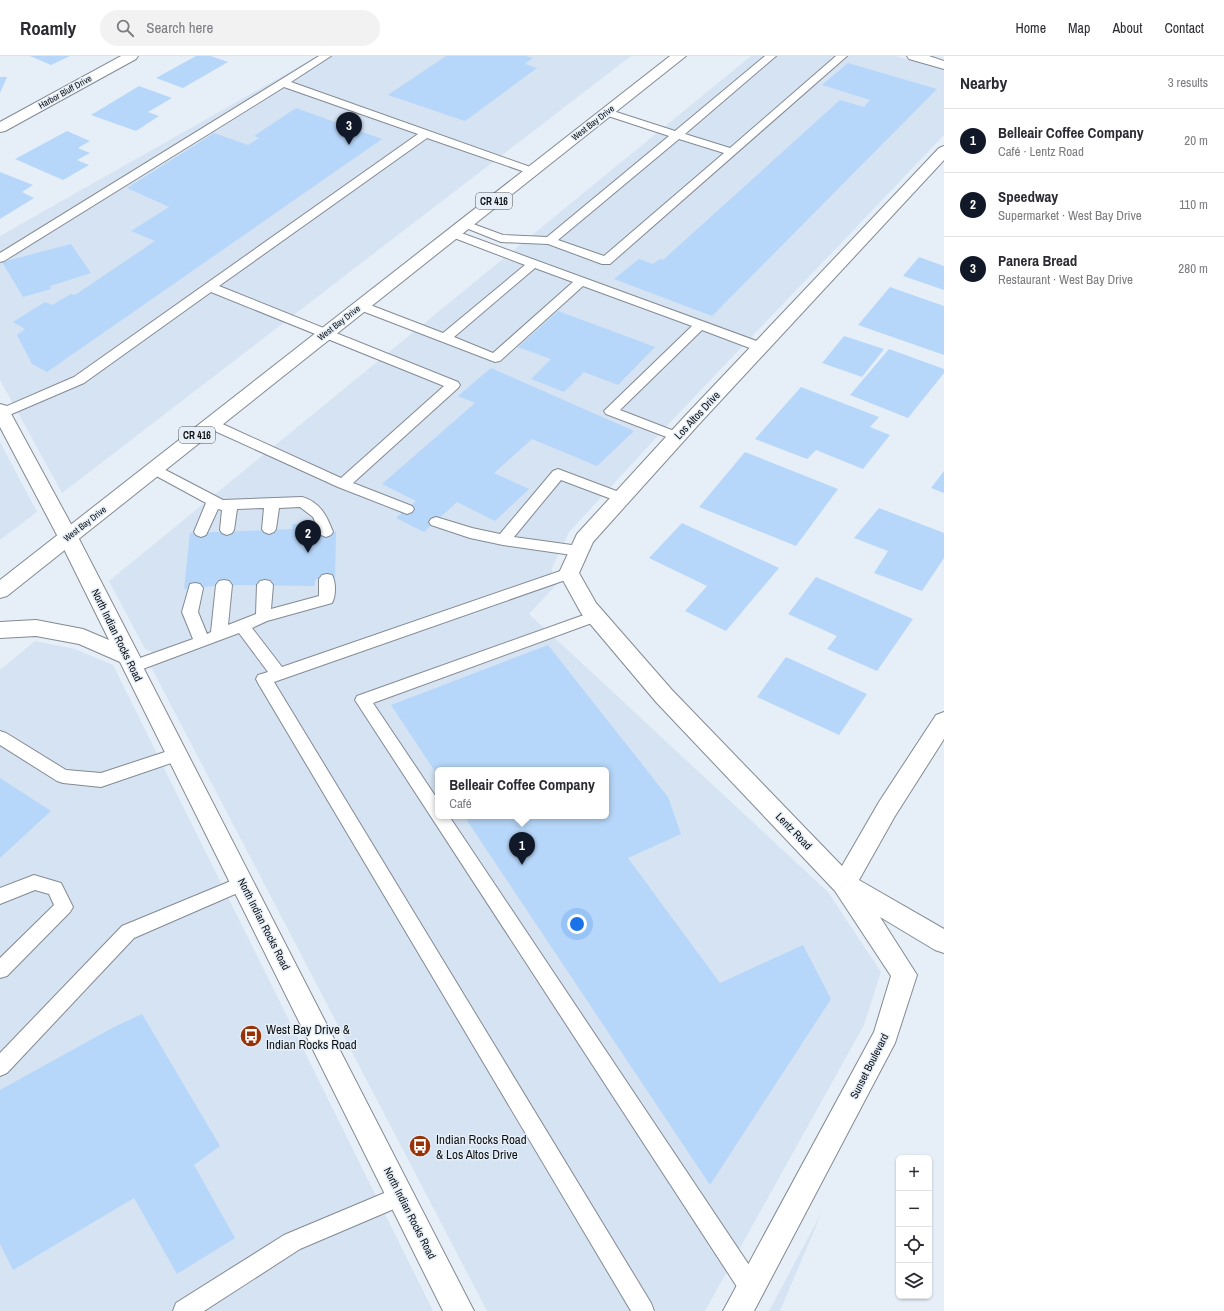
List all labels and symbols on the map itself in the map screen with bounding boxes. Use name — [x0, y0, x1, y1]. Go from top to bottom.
street label: Harbor Bluff Drive — [36, 72, 94, 112]
street label: West Bay Drive — [569, 103, 617, 143]
pin: 3 — [336, 112, 362, 145]
road number: CR 416 — [476, 193, 512, 209]
street label: West Bay Drive — [315, 303, 363, 343]
street label: Los Altos Drive — [671, 388, 723, 442]
road number: CR 416 — [179, 427, 215, 443]
street label: West Bay Drive — [61, 504, 109, 544]
pin: 2 — [295, 520, 321, 553]
street label: North Indian Rocks Road — [89, 586, 145, 684]
street label: Lentz Road — [773, 810, 815, 852]
pin: 1 — [509, 832, 535, 865]
street label: North Indian Rocks Road — [235, 876, 293, 972]
your location — [567, 914, 587, 934]
place label: West Bay Drive & Indian Rocks Road — [266, 1021, 357, 1053]
bus stop icon: West Bay Drive & Indian Rocks Road — [238, 1023, 264, 1049]
street label: Sunset Boulevard — [847, 1031, 891, 1101]
place label: Indian Rocks Road & Los Altos Drive — [436, 1131, 527, 1163]
bus stop icon: Indian Rocks Road & Los Altos Drive — [407, 1133, 433, 1159]
street label: North Indian Rocks Road — [381, 1165, 439, 1261]

